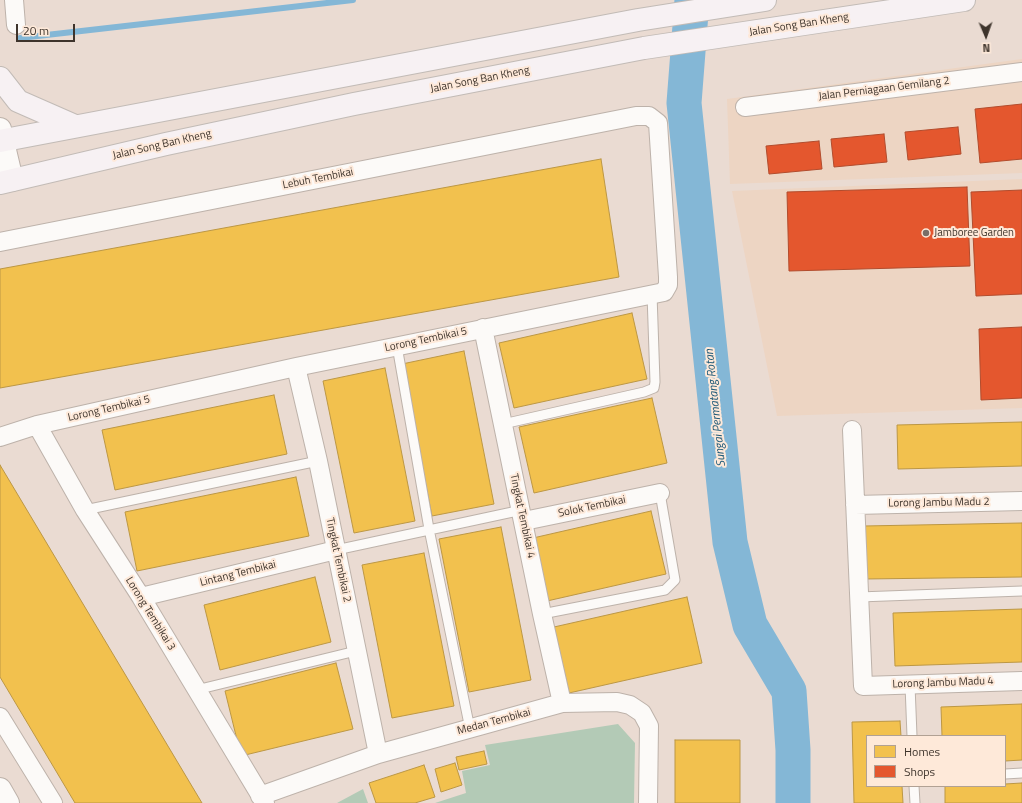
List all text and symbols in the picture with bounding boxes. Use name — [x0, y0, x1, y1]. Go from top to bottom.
street label: Jalan Song Ban Kheng — [748, 11, 850, 39]
scale bar — [18, 16, 77, 42]
north arrow — [966, 16, 1006, 56]
text: 20 m — [23, 21, 49, 40]
text: N — [982, 40, 991, 56]
street label: Jalan Song Ban Kheng — [429, 64, 531, 96]
street label: Jalan Perniagaan Gemilang 2 — [818, 74, 950, 104]
street label: Jalan Song Ban Kheng — [111, 127, 213, 163]
street label: Lebuh Tembikai — [282, 166, 354, 192]
place label: Jamboree Garden — [934, 226, 1014, 240]
marker: Jamboree Garden — [921, 228, 931, 238]
street label: Lorong Tembikai 5 — [384, 325, 468, 355]
water label: Sungai Permatang Rotan — [703, 348, 729, 468]
street label: Lorong Tembikai 5 — [67, 393, 151, 425]
street label: Tingkat Tembikai 4 — [507, 472, 537, 560]
street label: Solok Tembikai — [557, 493, 627, 521]
street label: Lorong Jambu Madu 2 — [888, 496, 990, 510]
street label: Tingkat Tembikai 2 — [323, 516, 353, 604]
street label: Lintang Tembikai — [199, 558, 277, 590]
street label: Lorong Tembikai 3 — [122, 575, 178, 653]
street label: Lorong Jambu Madu 4 — [892, 675, 994, 691]
street label: Medan Tembikai — [456, 706, 532, 738]
legend — [866, 735, 1006, 787]
text: Homes — [904, 742, 940, 761]
text: Shops — [904, 762, 935, 781]

